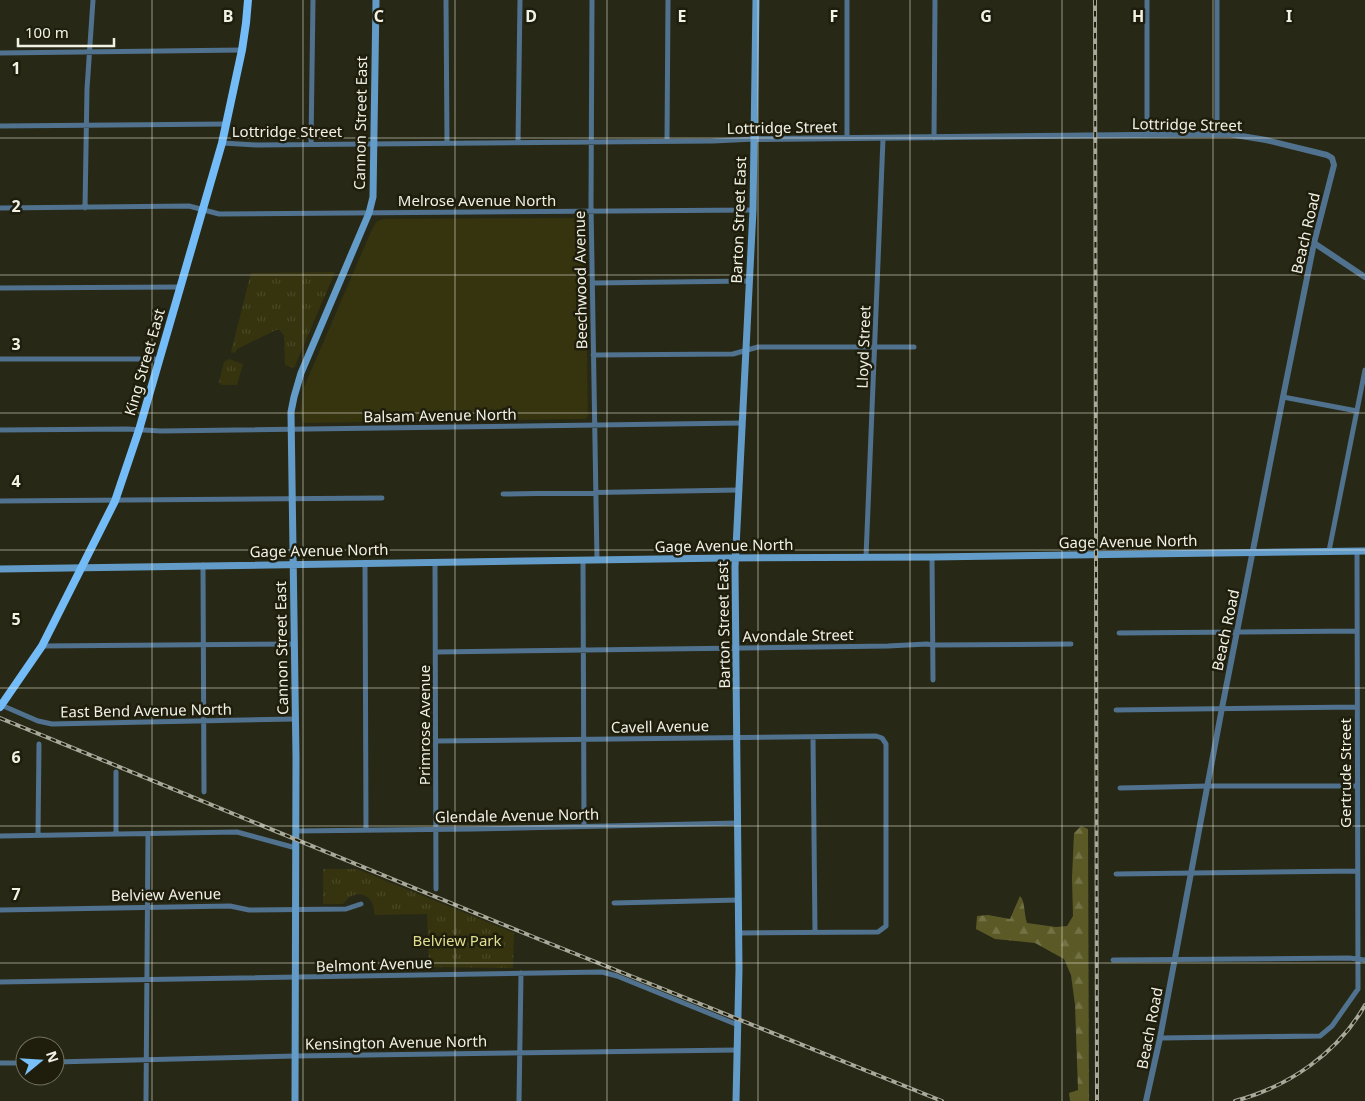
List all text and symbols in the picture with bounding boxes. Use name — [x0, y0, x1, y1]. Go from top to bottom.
text: B — [223, 5, 233, 27]
text: C — [374, 5, 384, 27]
text: D — [525, 5, 537, 27]
text: E — [678, 5, 687, 27]
text: F — [830, 5, 838, 27]
text: G — [980, 5, 992, 27]
text: H — [1132, 5, 1144, 27]
text: I — [1286, 5, 1292, 27]
scale bar — [18, 15, 114, 47]
text: 100 m — [25, 22, 69, 42]
street label: Cannon Street East — [349, 55, 371, 190]
text: 1 — [11, 57, 21, 79]
street label: Lottridge Street — [1132, 113, 1243, 135]
street label: Lottridge Street — [727, 116, 838, 138]
street label: Lottridge Street — [232, 121, 343, 141]
street label: Barton Street East — [726, 156, 750, 284]
street label: Melrose Avenue North — [398, 190, 556, 210]
street label: Beach Road — [1286, 190, 1324, 276]
text: 2 — [11, 195, 21, 217]
street label: Beechwood Avenue — [569, 210, 591, 350]
street label: King Street East — [119, 305, 169, 418]
street label: Lloyd Street — [852, 305, 874, 389]
text: 3 — [11, 333, 21, 355]
street label: Balsam Avenue North — [363, 404, 517, 426]
text: 4 — [11, 470, 21, 492]
street label: Gage Avenue North — [1058, 530, 1198, 552]
street label: Gage Avenue North — [654, 534, 794, 556]
street label: Gage Avenue North — [249, 539, 389, 561]
street label: Barton Street East — [712, 561, 734, 689]
street label: Cannon Street East — [270, 580, 292, 715]
street label: Beach Road — [1207, 587, 1243, 673]
text: 5 — [11, 608, 21, 630]
street label: Avondale Street — [742, 624, 854, 646]
street label: Primrose Avenue — [414, 665, 434, 785]
street label: East Bend Avenue North — [60, 699, 232, 721]
street label: Cavell Avenue — [611, 715, 709, 737]
street label: Gertrude Street — [1335, 717, 1355, 828]
text: 6 — [11, 746, 21, 768]
street label: Glendale Avenue North — [435, 804, 599, 826]
text: 7 — [11, 883, 21, 905]
street label: Belview Avenue — [111, 883, 221, 905]
park label: Belview Park — [412, 930, 502, 950]
street label: Belmont Avenue — [315, 952, 433, 976]
street label: Beach Road — [1131, 985, 1167, 1071]
street label: Kensington Avenue North — [305, 1030, 487, 1054]
north arrow — [15, 1036, 65, 1086]
text: N — [42, 1048, 64, 1065]

